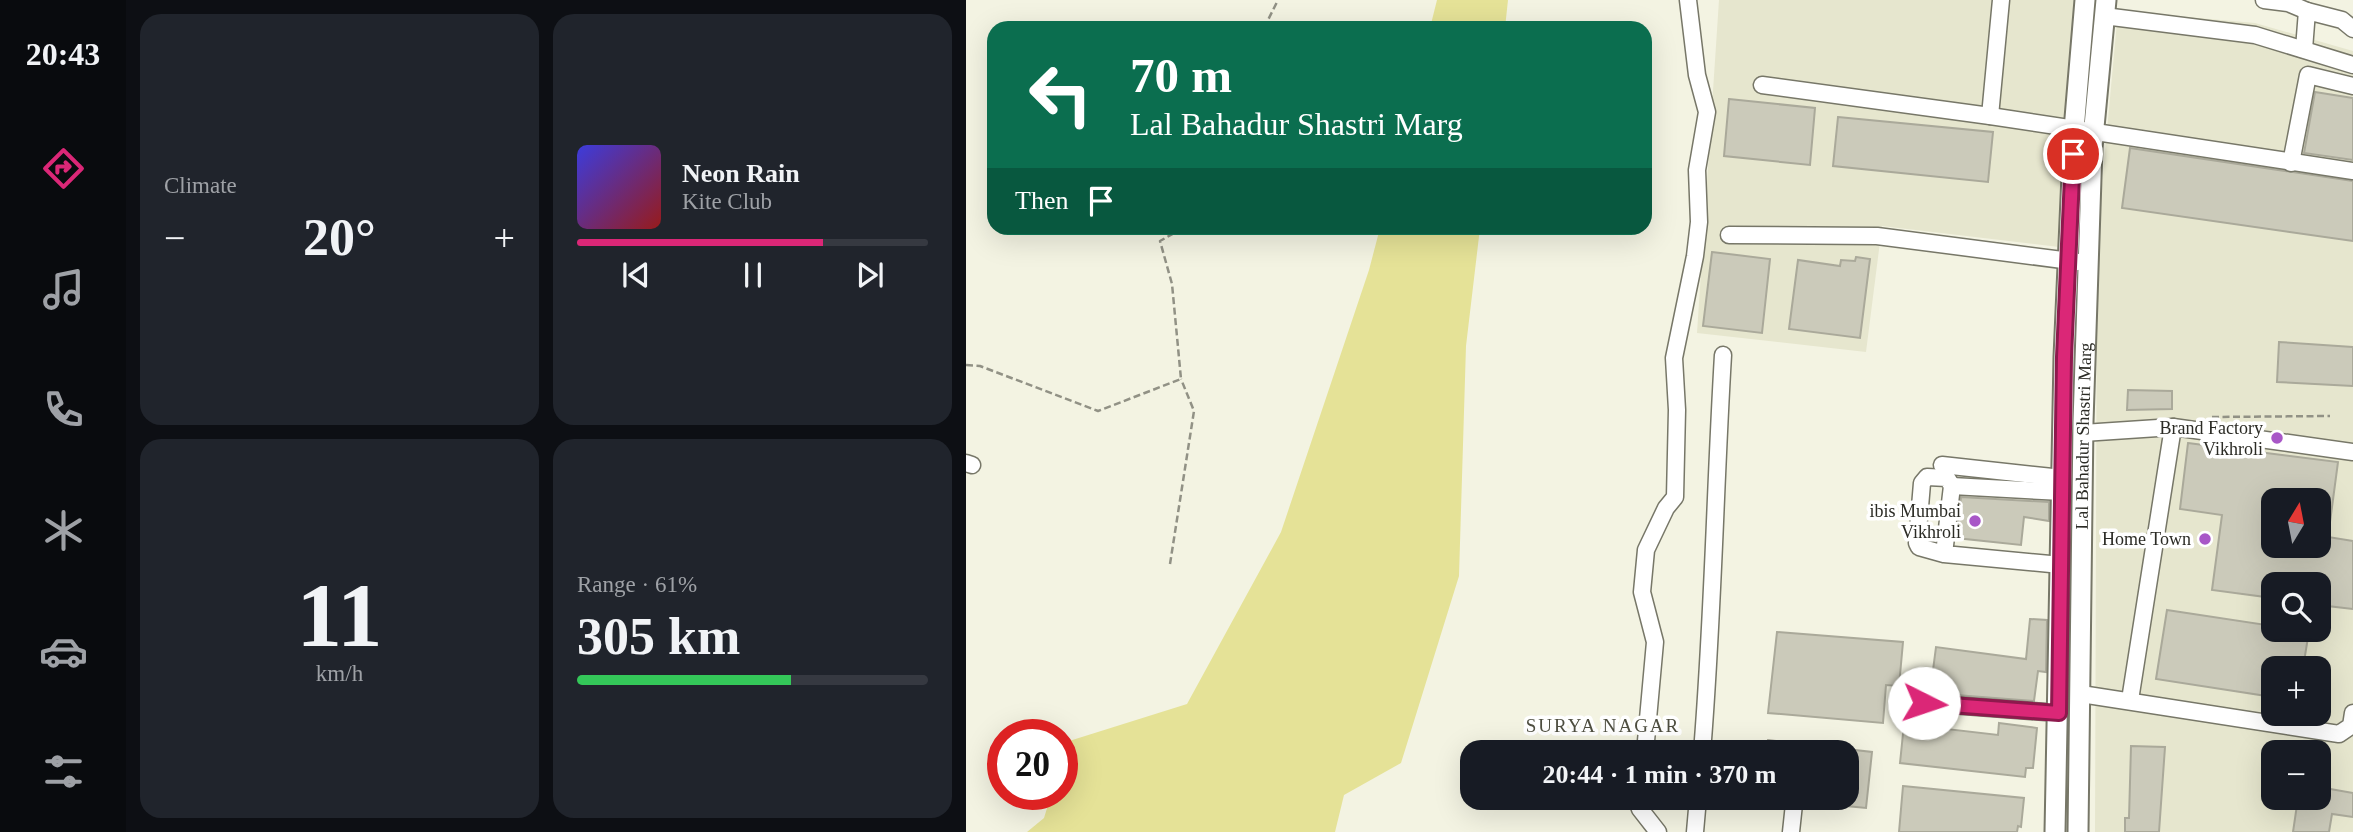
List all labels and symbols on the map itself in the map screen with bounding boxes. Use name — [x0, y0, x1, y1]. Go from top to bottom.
pin — [2043, 124, 2103, 184]
street label: Lal Bahadur Shastri Marg — [2072, 342, 2096, 530]
place label: Brand Factory Vikhroli — [2160, 418, 2263, 459]
marker: Brand Factory Vikhroli — [2269, 430, 2285, 446]
north arrow — [2261, 488, 2331, 558]
place label: ibis Mumbai Vikhroli — [1869, 501, 1961, 542]
marker: ibis Mumbai Vikhroli — [1967, 513, 1983, 529]
place label: Home Town — [2102, 529, 2191, 549]
marker: Home Town — [2197, 531, 2213, 547]
position arrow — [1887, 666, 1961, 740]
district label: SURYA NAGAR — [1526, 715, 1680, 736]
speed limit sign: 20 — [987, 719, 1078, 810]

